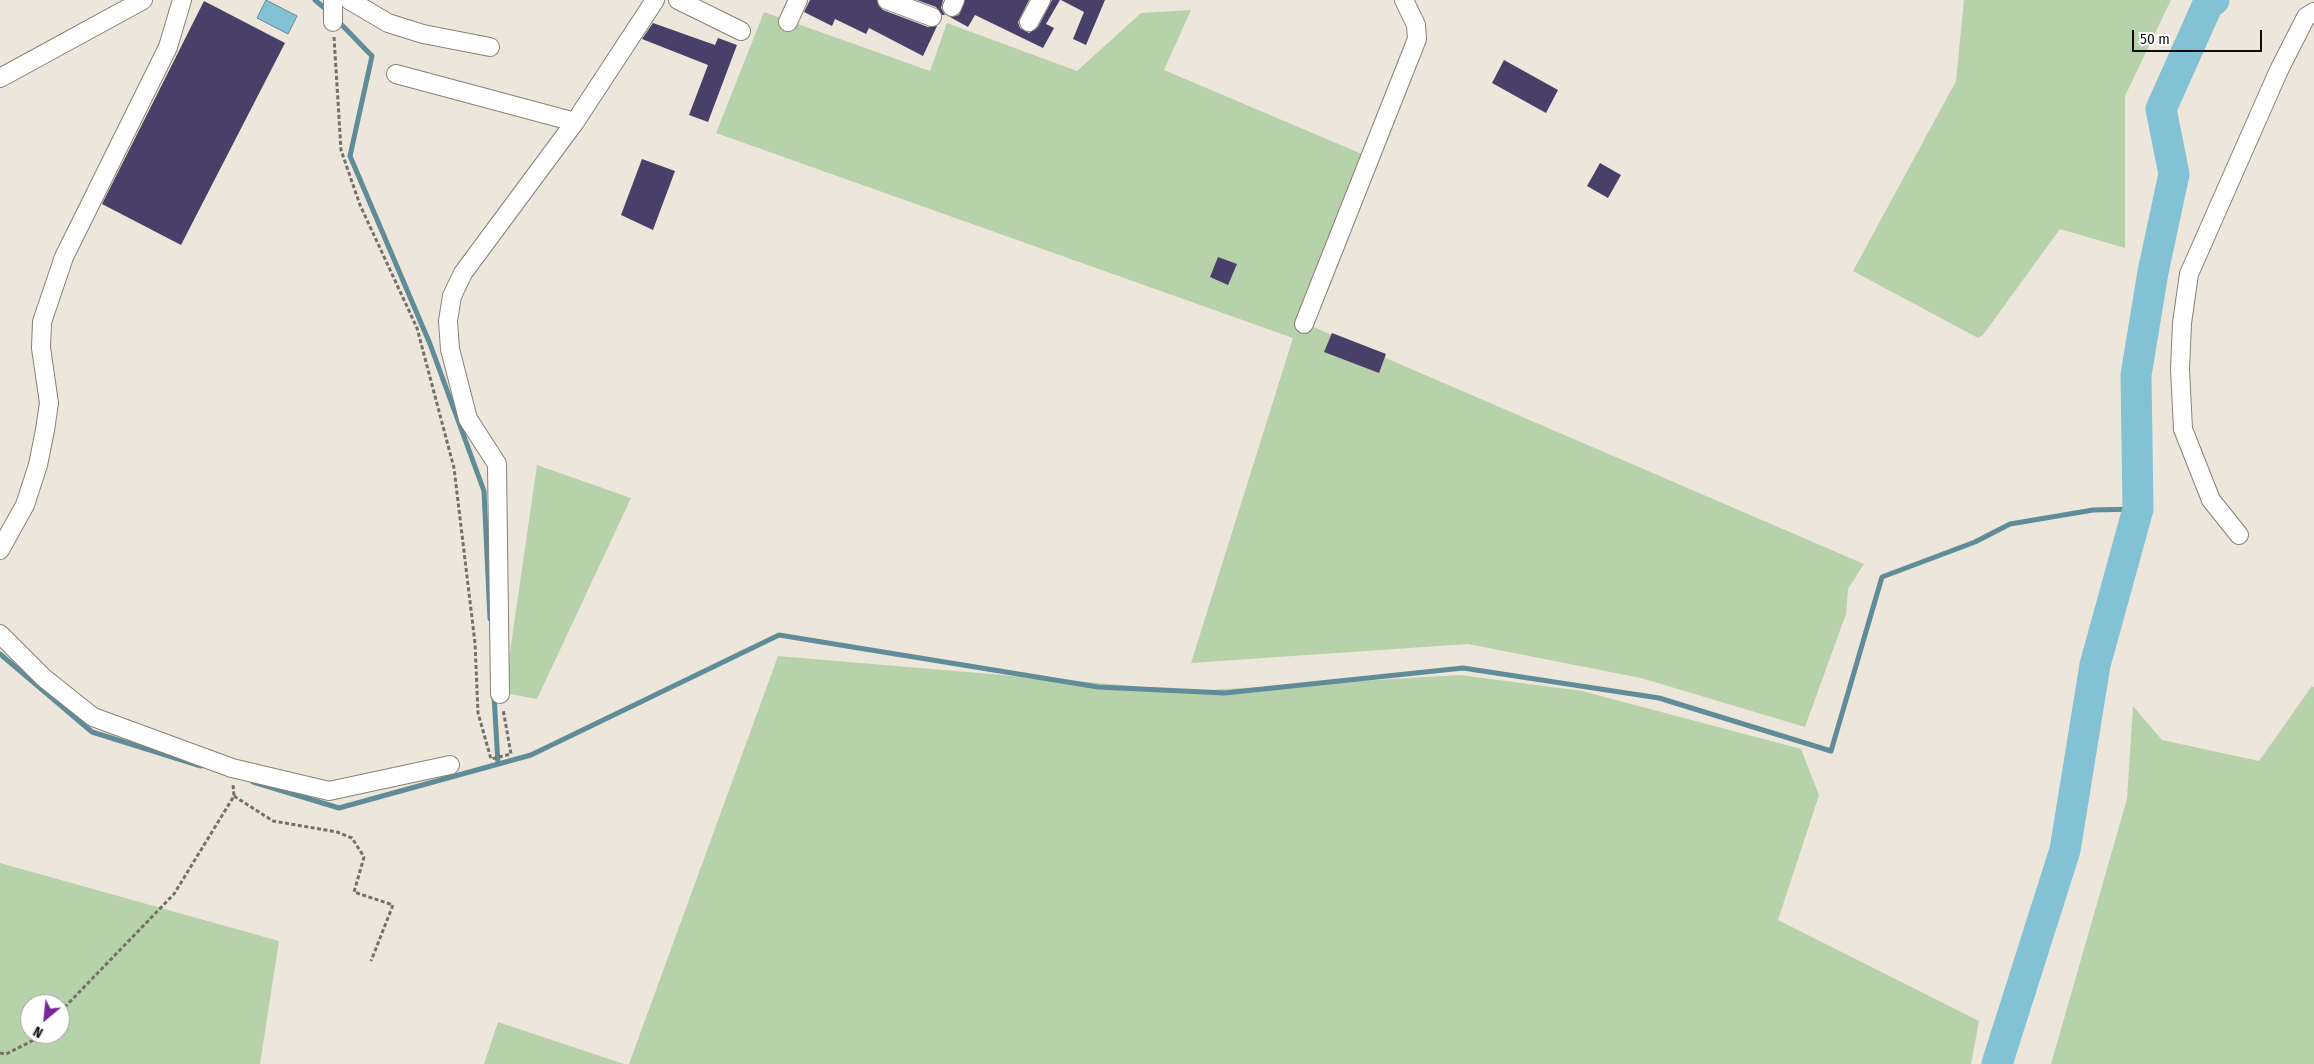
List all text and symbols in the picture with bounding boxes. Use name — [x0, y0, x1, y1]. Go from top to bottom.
scale bar — [2134, 20, 2264, 52]
text: 50 m — [2140, 30, 2170, 48]
north arrow — [20, 994, 70, 1044]
text: N — [31, 1022, 46, 1041]

